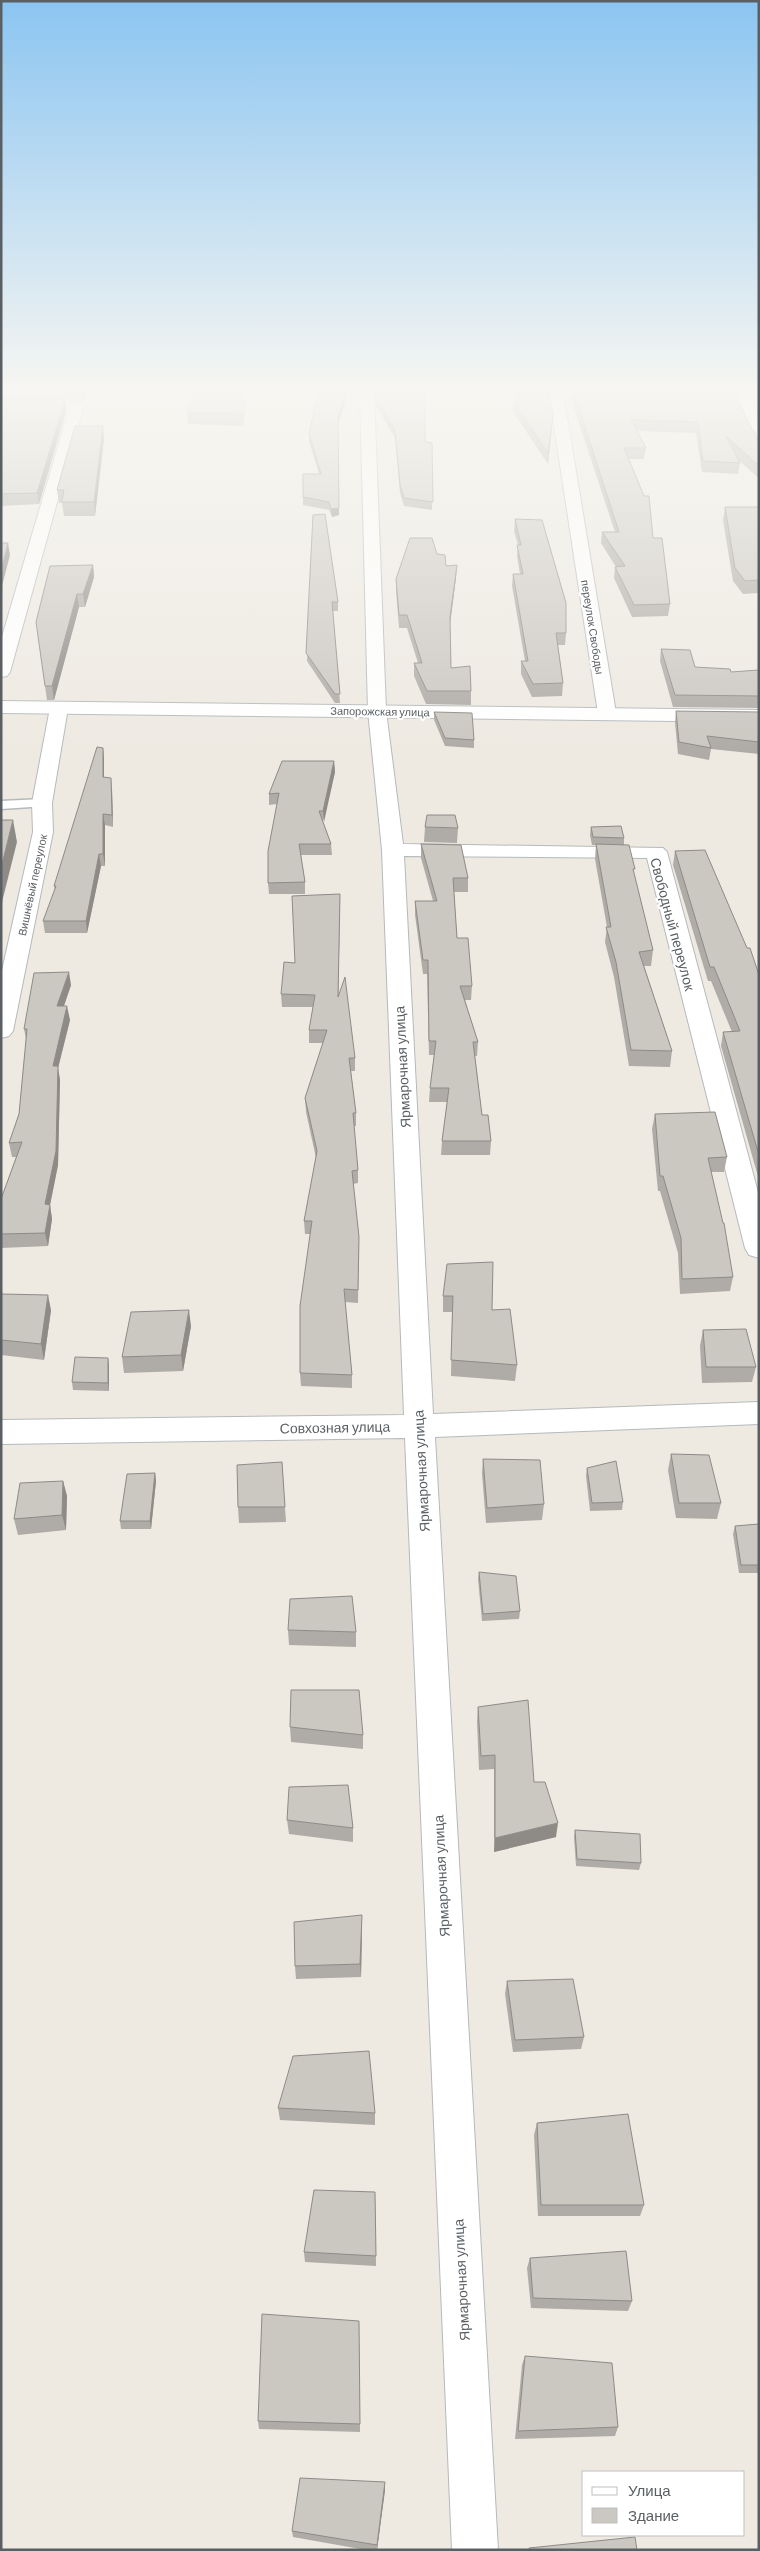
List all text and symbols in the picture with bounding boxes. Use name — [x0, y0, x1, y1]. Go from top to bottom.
street label: переулок Свободы — [579, 579, 607, 675]
street label: Запорожская улица — [330, 704, 431, 718]
street label: Вишнёвый переулок — [15, 833, 49, 937]
street label: Свободный переулок — [647, 856, 699, 993]
street label: Ярмарочная улица — [390, 1005, 414, 1128]
street label: Ярмарочная улица — [409, 1409, 433, 1532]
street label: Совхозная улица — [280, 1418, 391, 1436]
street label: Ярмарочная улица — [429, 1814, 453, 1937]
street label: Ярмарочная улица — [449, 2218, 473, 2341]
legend — [582, 2471, 745, 2536]
text: Улица — [628, 2481, 671, 2499]
text: Здание — [628, 2506, 679, 2524]

